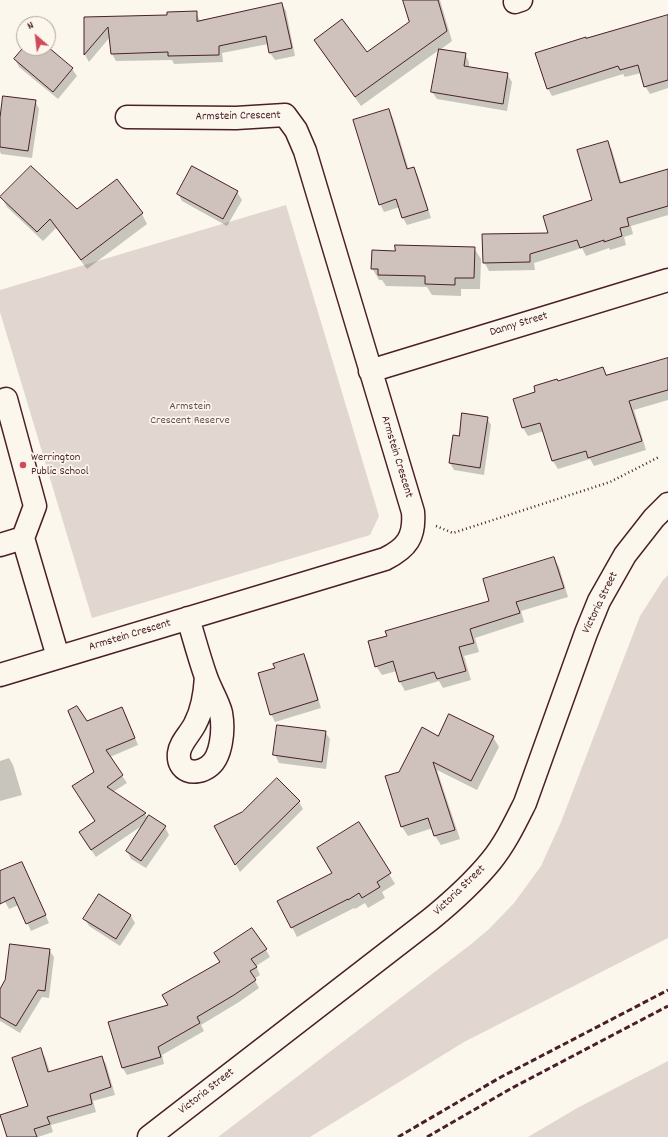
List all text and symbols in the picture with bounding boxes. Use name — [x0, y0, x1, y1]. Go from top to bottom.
north arrow — [16, 16, 56, 56]
text: N — [25, 18, 37, 35]
street label: Armstein Crescent — [195, 109, 281, 125]
street label: Danny Street — [488, 309, 550, 341]
park label: Armstein Crescent Reserve — [150, 400, 230, 428]
street label: Armstein Crescent — [377, 414, 415, 500]
place label: Werrington Public School — [31, 451, 89, 479]
marker: Werrington Public School — [18, 460, 28, 470]
street label: Victoria Street — [580, 570, 622, 636]
street label: Armstein Crescent — [87, 617, 173, 655]
street label: Victoria Street — [431, 863, 489, 919]
street label: Victoria Street — [176, 1066, 238, 1118]

